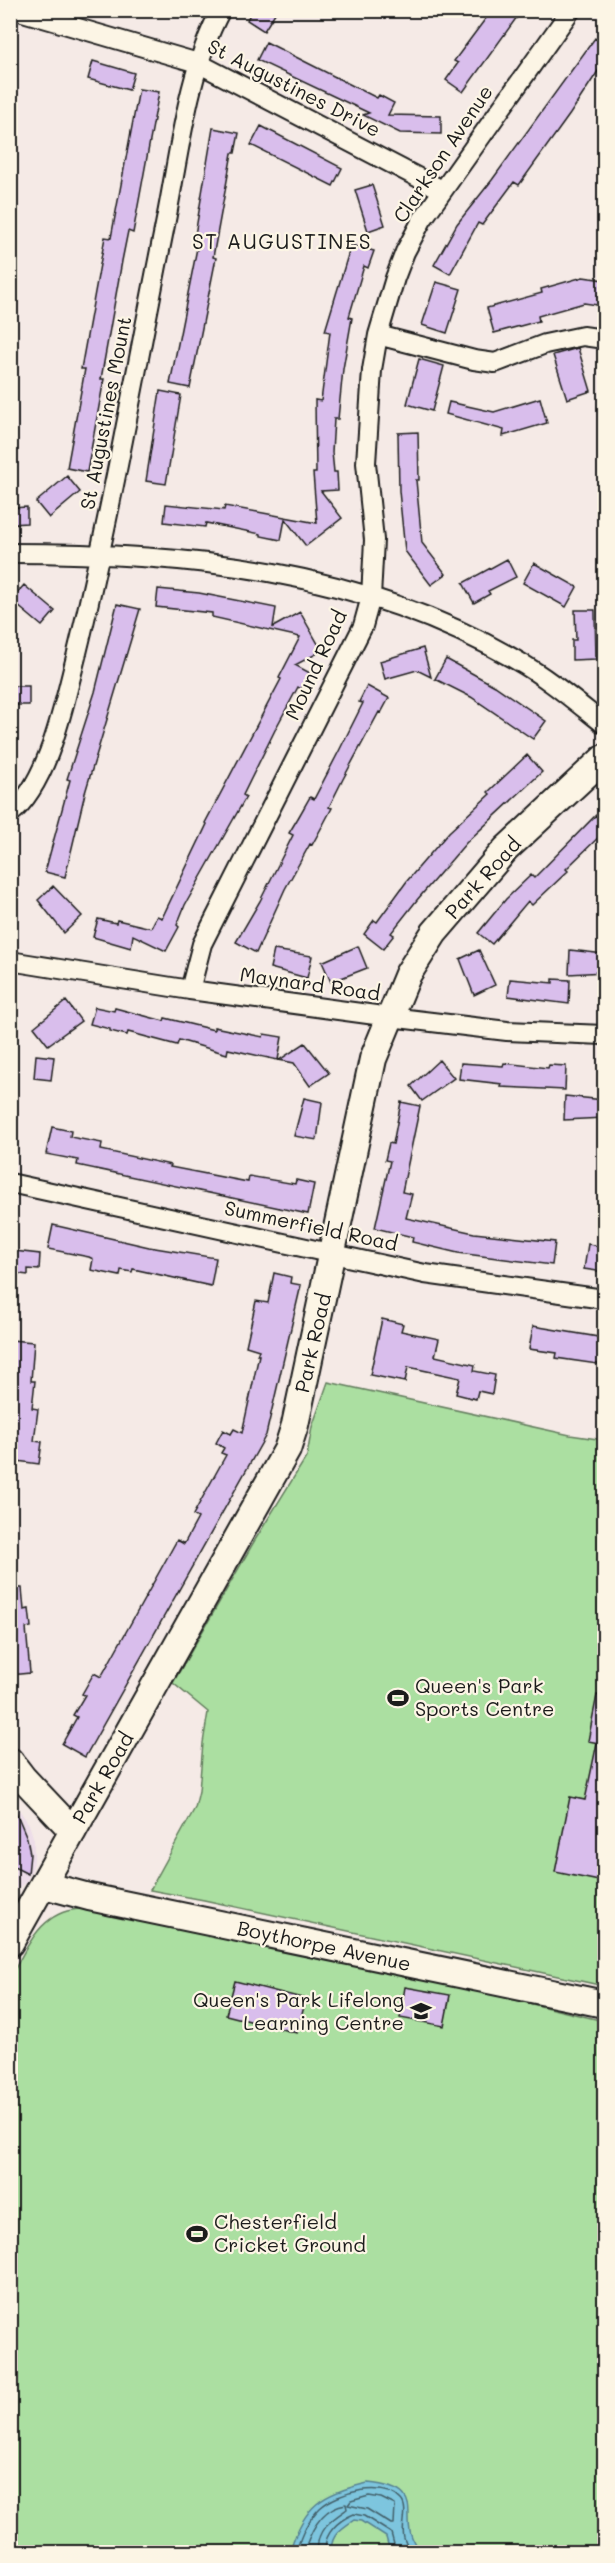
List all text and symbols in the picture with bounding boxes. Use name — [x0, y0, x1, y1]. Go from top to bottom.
street label: St Augustines Drive — [204, 32, 385, 142]
street label: Clarkson Avenue — [386, 80, 498, 227]
district label: ST AUGUSTINES — [192, 227, 372, 254]
street label: St Augustines Mount — [73, 314, 137, 512]
street label: Mound Road — [278, 605, 352, 724]
street label: Park Road — [439, 831, 526, 924]
street label: Maynard Road — [238, 960, 382, 1006]
street label: Summerfield Road — [222, 1194, 400, 1256]
street label: Park Road — [288, 1290, 336, 1395]
place label: Queen's Park Sports Centre — [415, 1672, 554, 1721]
sports icon: Queen's Park Sports Centre — [386, 1686, 410, 1710]
street label: Park Road — [65, 1727, 139, 1828]
street label: Boythorpe Avenue — [235, 1914, 413, 1976]
place label: Queen's Park Lifelong Learning Centre — [193, 1986, 404, 2035]
school or university icon: Queen's Park Lifelong Learning Centre — [409, 1999, 433, 2023]
place label: Chesterfield Cricket Ground — [214, 2208, 366, 2257]
sports icon: Chesterfield Cricket Ground — [185, 2222, 209, 2246]

